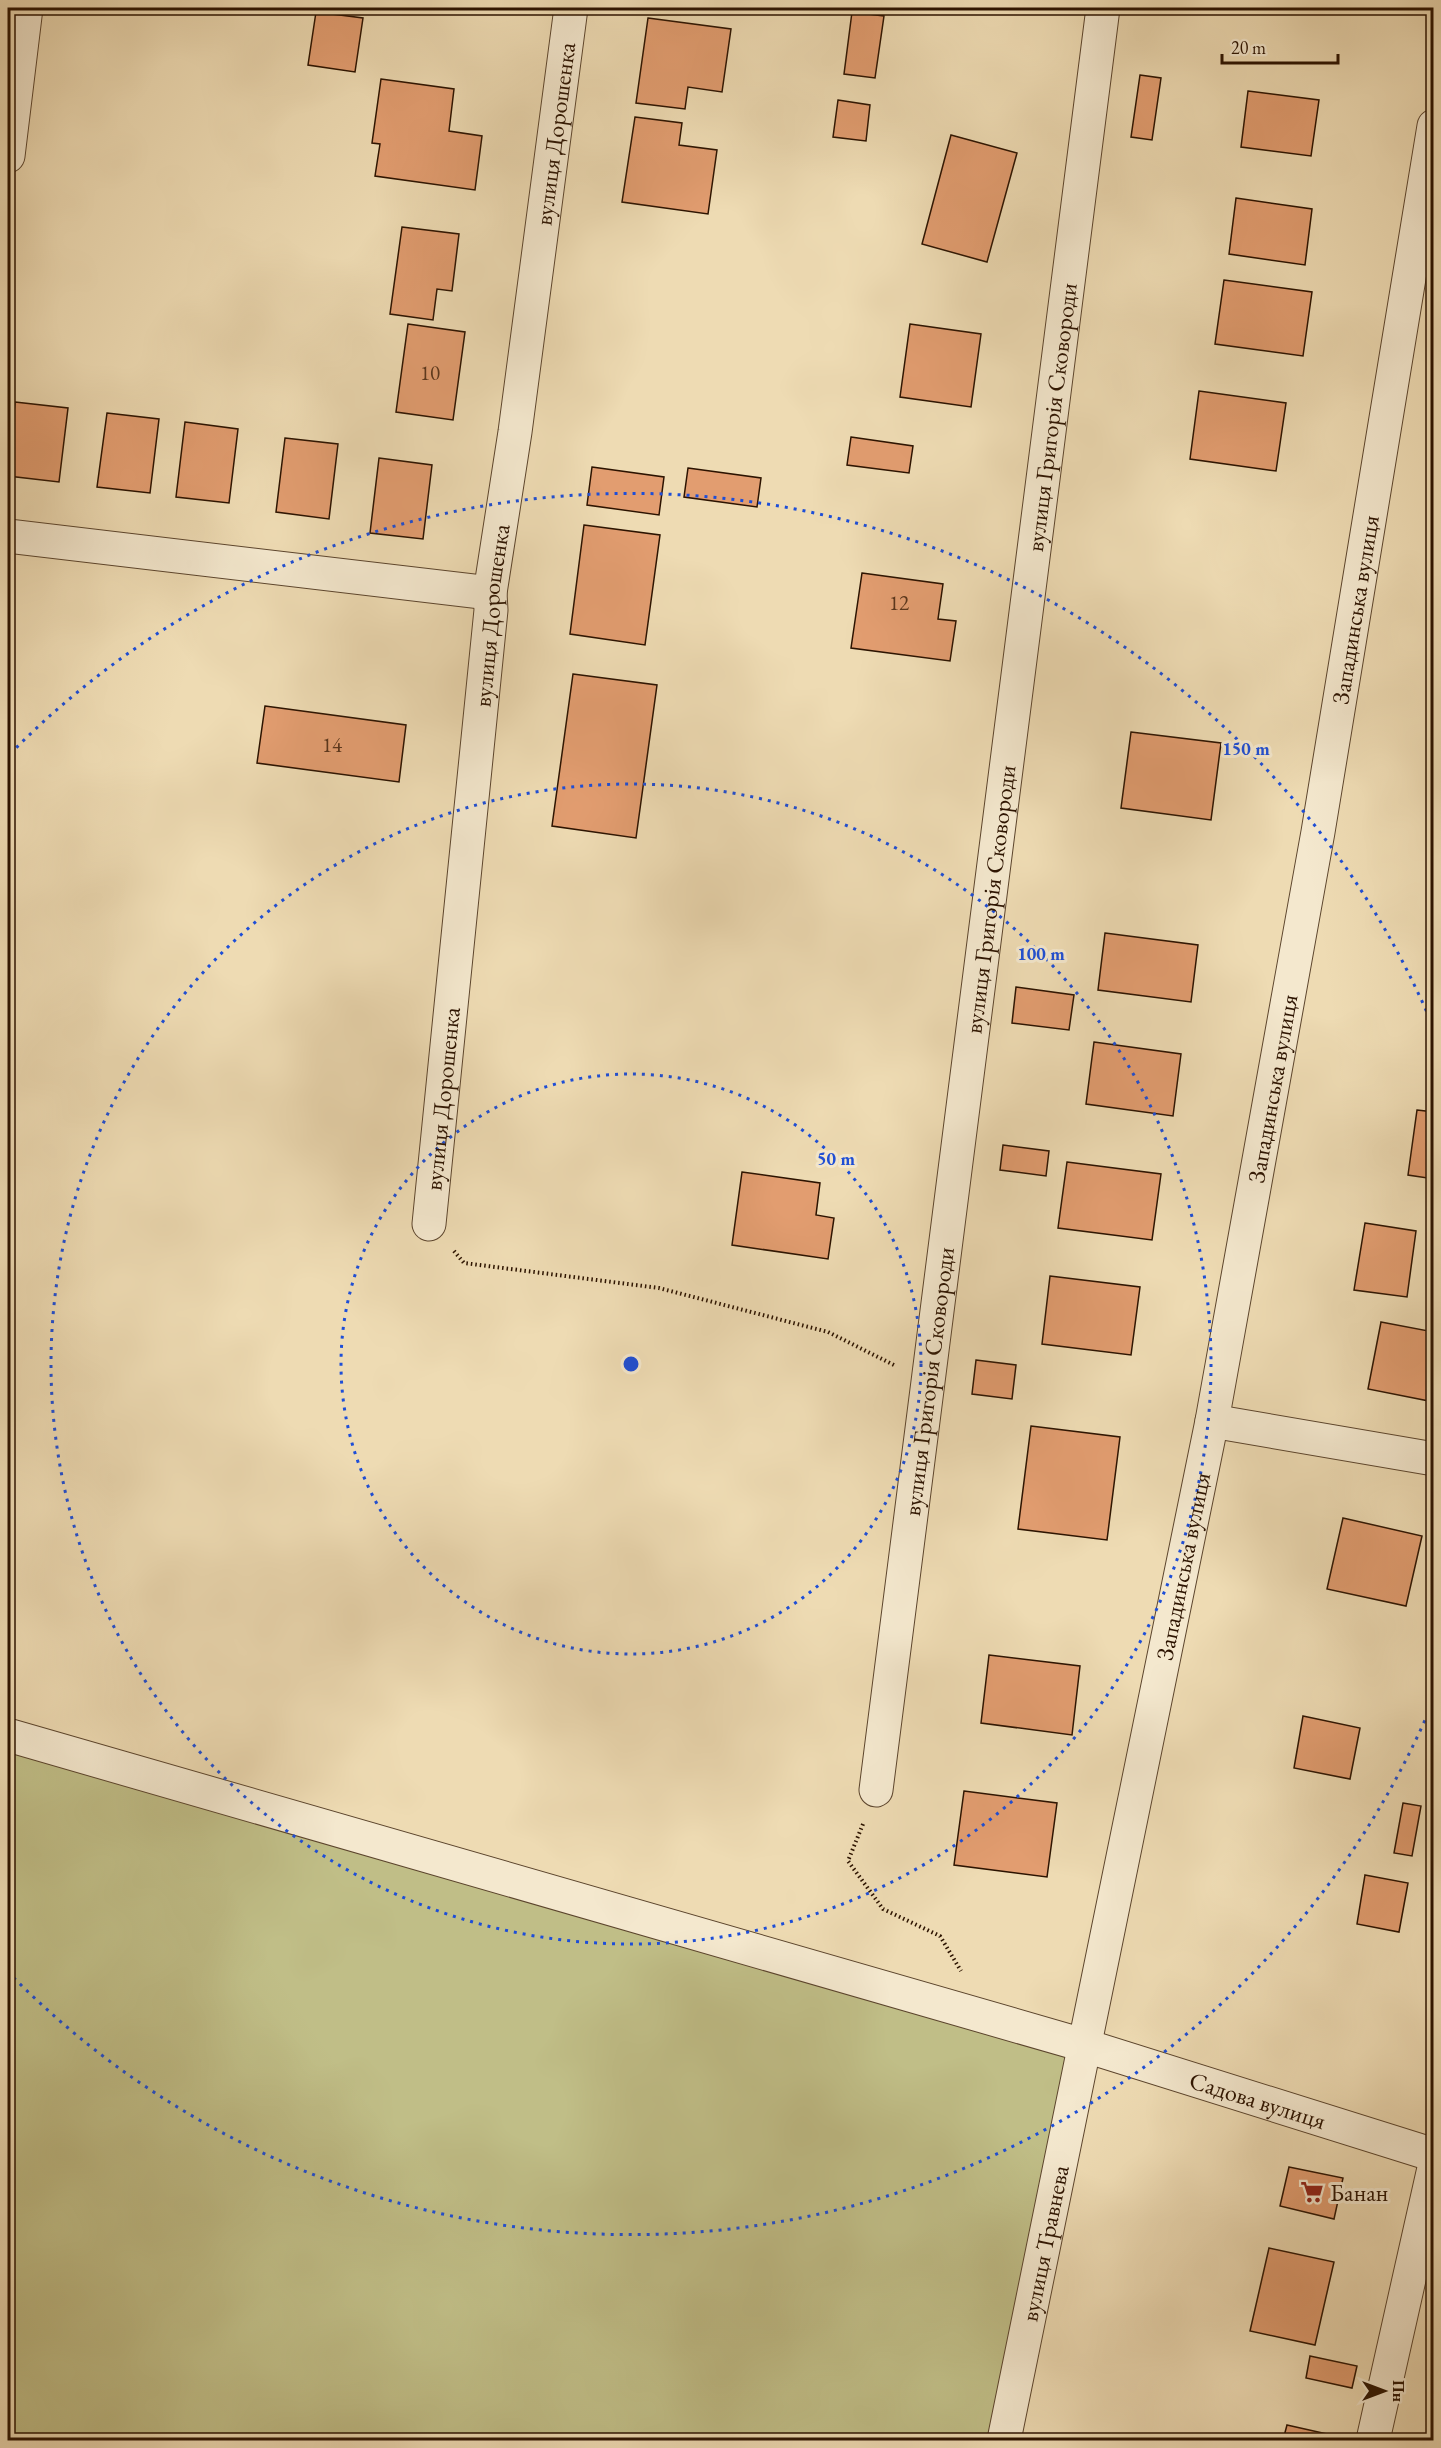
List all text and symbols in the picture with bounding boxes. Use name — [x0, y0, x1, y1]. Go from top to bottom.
scale bar — [1222, 27, 1338, 65]
text: 20 m — [1231, 36, 1266, 59]
street label: вулиця Дорошенка — [527, 40, 582, 227]
street label: вулиця Григорія Сковороди — [1018, 281, 1083, 553]
house number: 10 — [420, 359, 440, 386]
street label: Западинська вулиця — [1324, 512, 1385, 706]
street label: вулиця Дорошенка — [466, 521, 516, 708]
house number: 12 — [889, 589, 909, 616]
house number: 14 — [322, 731, 343, 758]
text: 150 m — [1222, 737, 1270, 760]
street label: вулиця Григорія Сковороди — [957, 763, 1022, 1035]
text: 100 m — [1017, 942, 1065, 965]
street label: Западинська вулиця — [1240, 991, 1304, 1185]
street label: вулиця Дорошенка — [417, 1005, 466, 1192]
text: 50 m — [817, 1147, 855, 1170]
street label: вулиця Григорія Сковороди — [896, 1245, 961, 1518]
centre of rings — [621, 1354, 641, 1374]
street label: Западинська вулиця — [1148, 1469, 1217, 1663]
street label: Садова вулиця — [1186, 2064, 1330, 2136]
street label: вулиця Травнева — [1013, 2162, 1075, 2324]
place label: Банан — [1330, 2177, 1388, 2208]
supermarket icon: Банан — [1299, 2179, 1325, 2205]
north arrow — [1354, 2361, 1414, 2421]
text: Пн — [1388, 2380, 1409, 2402]

